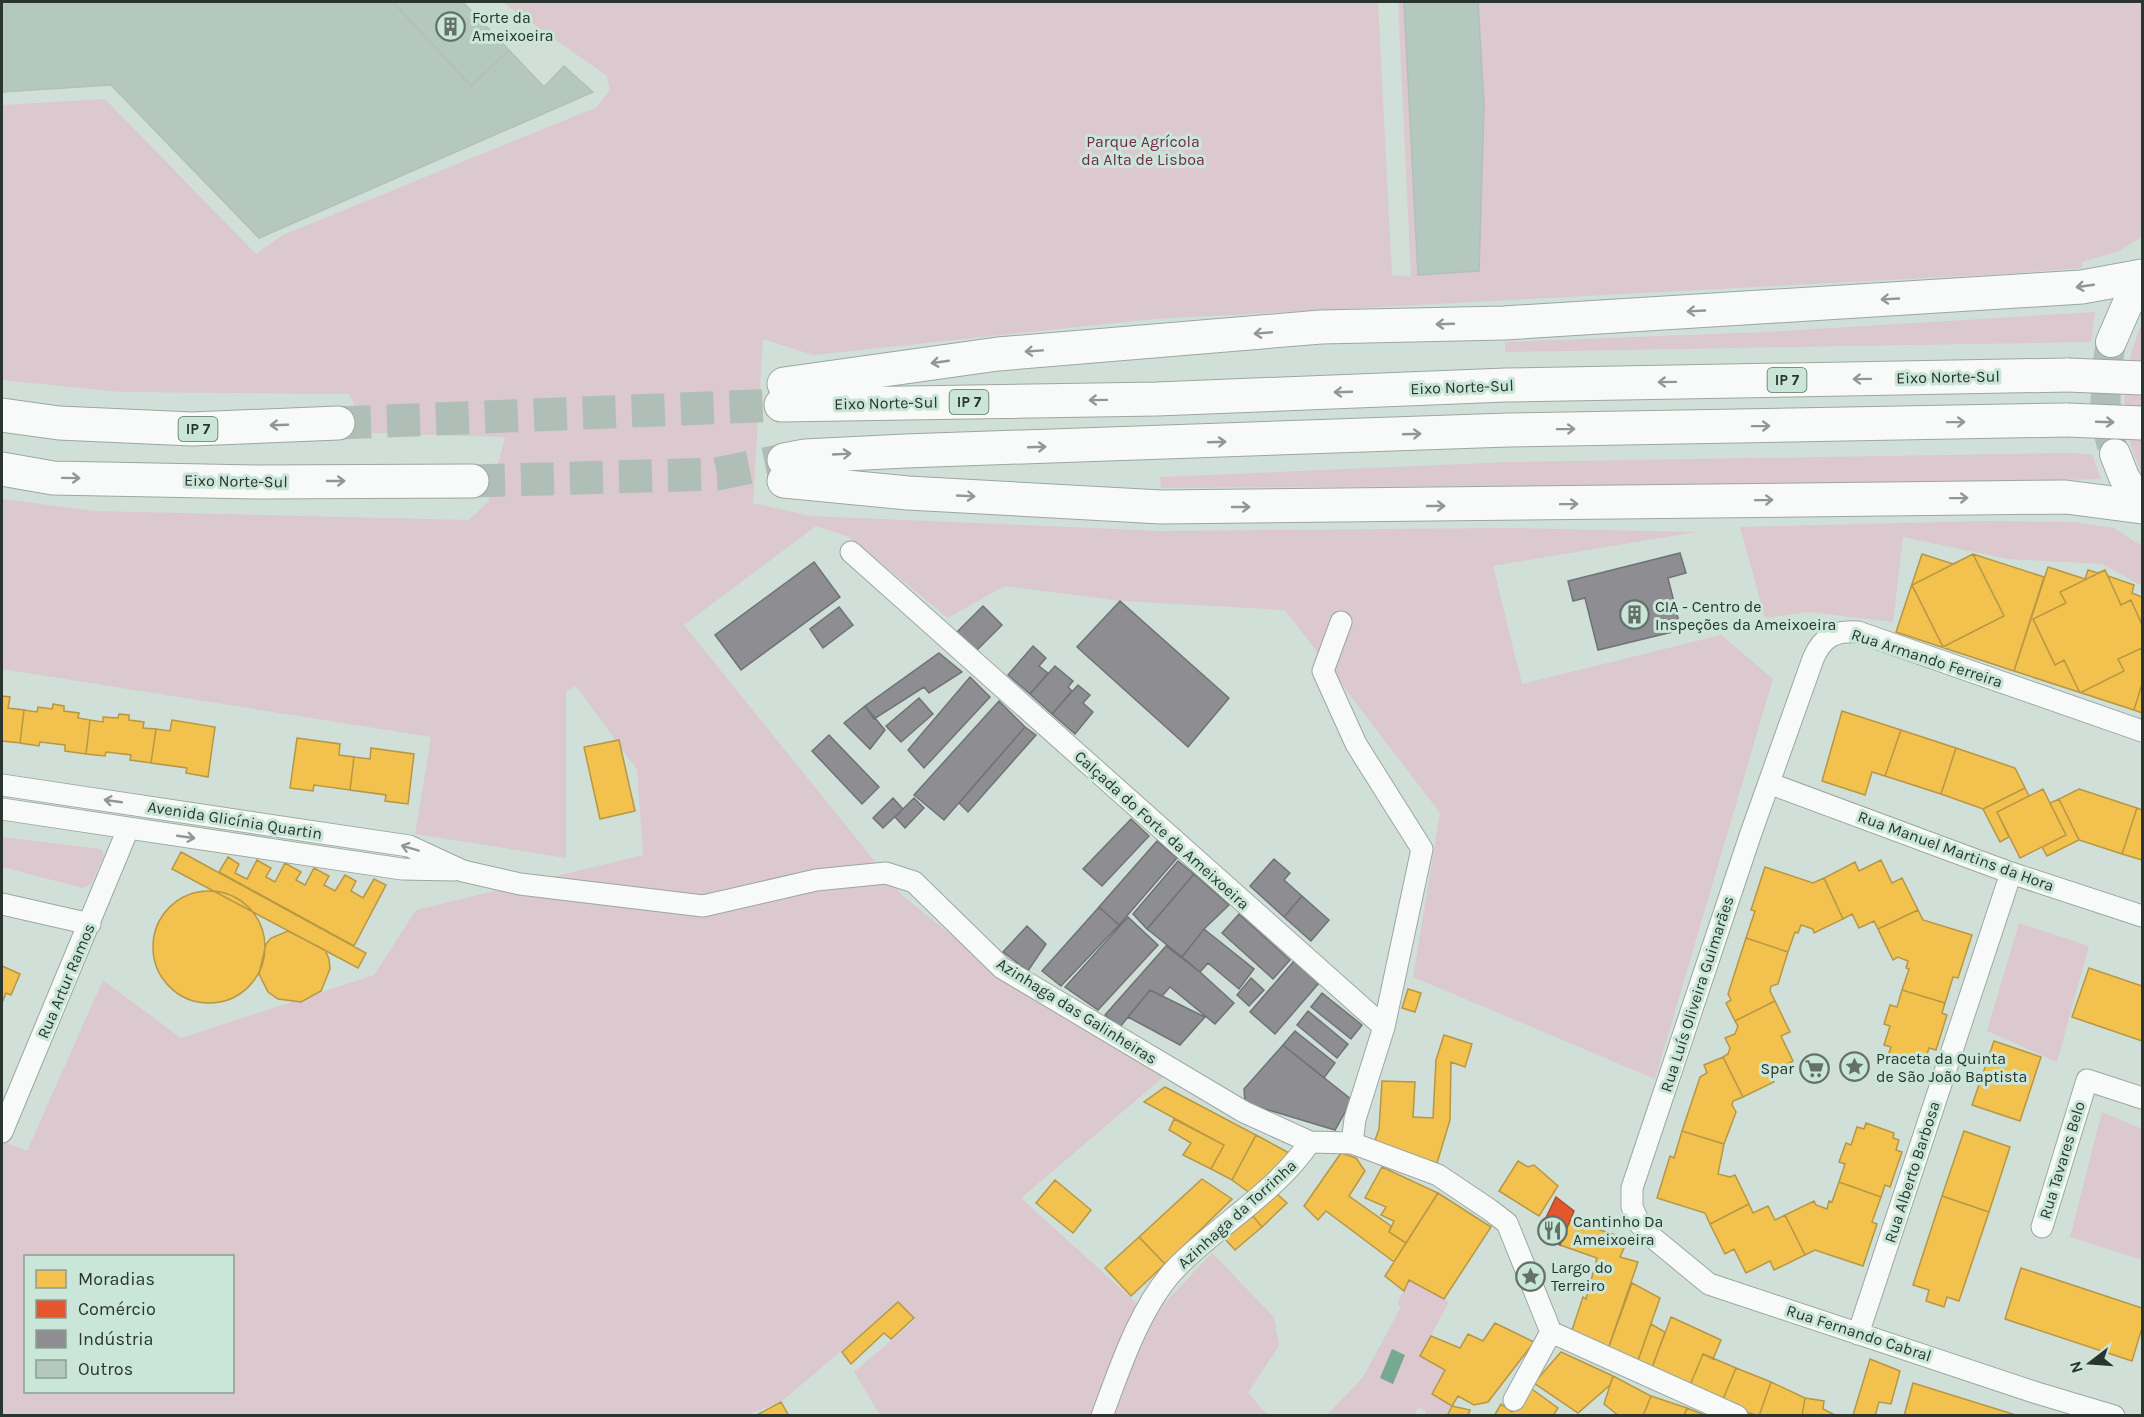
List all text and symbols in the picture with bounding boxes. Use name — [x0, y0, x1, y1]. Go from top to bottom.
place label: Forte da Ameixoeira — [472, 8, 554, 45]
building icon: Forte da Ameixoeira — [435, 10, 467, 42]
park label: Parque Agrícola da Alta de Lisboa — [1081, 132, 1205, 169]
one-way arrow — [2076, 281, 2095, 292]
one-way arrow — [1881, 294, 1901, 305]
one-way arrow — [1686, 306, 1706, 317]
one-way arrow — [1436, 318, 1456, 330]
one-way arrow — [1253, 328, 1273, 339]
one-way arrow — [1024, 346, 1044, 357]
one-way arrow — [931, 356, 950, 367]
street label: Eixo Norte-Sul — [1896, 367, 2000, 387]
road number: IP 7 — [1768, 368, 1806, 392]
one-way arrow — [1853, 373, 1873, 385]
street label: Eixo Norte-Sul — [1410, 376, 1514, 398]
one-way arrow — [1658, 376, 1678, 388]
one-way arrow — [1333, 386, 1353, 397]
road number: IP 7 — [950, 390, 988, 414]
street label: Eixo Norte-Sul — [834, 393, 938, 413]
one-way arrow — [1089, 394, 1109, 406]
one-way arrow — [1946, 416, 1966, 428]
one-way arrow — [2094, 416, 2114, 427]
road number: IP 7 — [178, 417, 218, 441]
one-way arrow — [270, 420, 290, 431]
one-way arrow — [1751, 420, 1771, 431]
one-way arrow — [1556, 423, 1576, 435]
one-way arrow — [1401, 428, 1421, 439]
one-way arrow — [1207, 436, 1227, 447]
one-way arrow — [1026, 442, 1046, 453]
one-way arrow — [832, 449, 852, 460]
street label: Eixo Norte-Sul — [184, 471, 288, 491]
one-way arrow — [60, 472, 80, 484]
one-way arrow — [325, 475, 345, 487]
one-way arrow — [956, 491, 976, 502]
one-way arrow — [1948, 492, 1968, 504]
one-way arrow — [1753, 494, 1773, 506]
one-way arrow — [1558, 498, 1578, 510]
one-way arrow — [1425, 500, 1445, 511]
one-way arrow — [1230, 501, 1250, 513]
place label: CIA - Centro de Inspeções da Ameixoeira — [1655, 597, 1836, 634]
building icon: CIA - Centro de Inspeções da Ameixoeira — [1618, 599, 1650, 631]
street label: Rua Armando Ferreira — [1849, 625, 2005, 691]
street label: Calçada do Forte da Ameixoeira — [1071, 746, 1253, 914]
one-way arrow — [104, 796, 124, 807]
street label: Avenida Glicínia Quartin — [146, 797, 324, 843]
street label: Rua Manuel Martins da Hora — [1855, 807, 2057, 895]
one-way arrow — [176, 831, 196, 842]
one-way arrow — [401, 842, 420, 853]
street label: Rua Luís Oliveira Guimarães — [1656, 894, 1738, 1094]
street label: Rua Artur Ramos — [33, 921, 99, 1041]
street label: Azinhaga das Galinheiras — [993, 954, 1161, 1068]
place label: Praceta da Quinta de São João Baptista — [1876, 1049, 2027, 1086]
place icon: Praceta da Quinta de São João Baptista — [1839, 1051, 1871, 1083]
supermarket icon: Spar — [1799, 1052, 1831, 1084]
place label: Spar — [1760, 1059, 1794, 1078]
street label: Rua Alberto Barbosa — [1880, 1099, 1944, 1245]
street label: Rua Tavares Belo — [2035, 1099, 2089, 1221]
street label: Azinhaga da Torrinha — [1174, 1156, 1300, 1272]
place label: Cantinho Da Ameixoeira — [1573, 1212, 1663, 1249]
restaurant icon: Cantinho Da Ameixoeira — [1536, 1214, 1568, 1246]
legend — [24, 1255, 234, 1393]
place label: Largo do Terreiro — [1551, 1258, 1613, 1295]
place icon: Largo do Terreiro — [1514, 1260, 1546, 1292]
text: Moradias — [78, 1268, 155, 1290]
text: Comércio — [78, 1298, 156, 1320]
street label: Rua Fernando Cabral — [1784, 1301, 1934, 1365]
text: Indústria — [78, 1328, 153, 1350]
north arrow — [2060, 1333, 2120, 1393]
text: Outros — [78, 1358, 133, 1380]
text: N — [2065, 1359, 2087, 1376]

